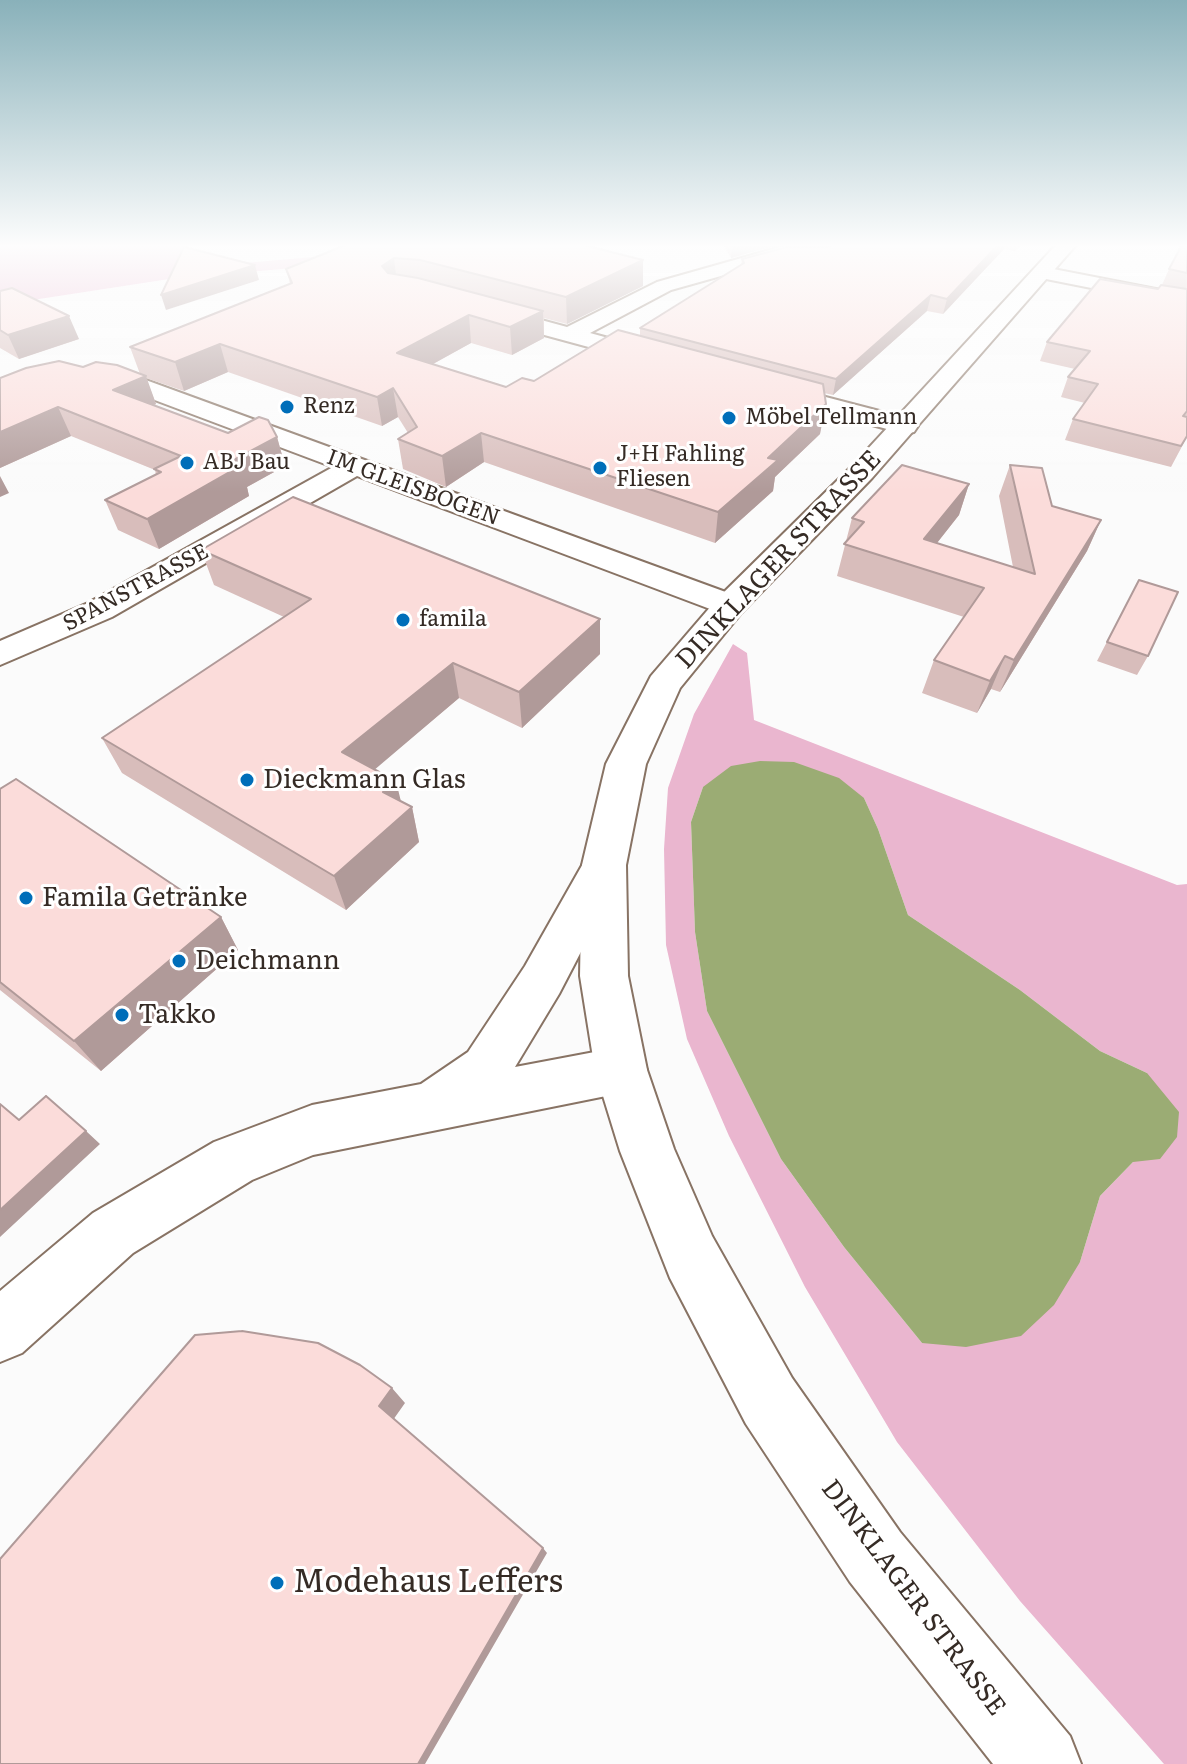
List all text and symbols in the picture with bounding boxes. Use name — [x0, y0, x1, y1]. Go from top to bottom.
place label: Renz — [303, 394, 355, 420]
marker: Renz — [278, 398, 296, 416]
place label: Möbel Tellmann — [745, 405, 917, 431]
marker: Möbel Tellmann — [720, 409, 738, 427]
place label: J+H Fahling Fliesen — [616, 442, 745, 494]
street label: IM GLEISBOGEN — [323, 444, 503, 532]
street label: DINKLAGER STRASSE — [670, 444, 888, 676]
place label: ABJ Bau — [203, 450, 290, 476]
marker: ABJ Bau — [178, 454, 196, 472]
marker: J+H Fahling Fliesen — [591, 459, 609, 477]
street label: SPANSTRASSE — [59, 539, 213, 637]
place label: famila — [419, 607, 487, 633]
marker: famila — [394, 611, 412, 629]
place label: Dieckmann Glas — [263, 764, 466, 796]
marker: Dieckmann Glas — [238, 771, 256, 789]
place label: Famila Getränke — [42, 882, 247, 914]
marker: Famila Getränke — [17, 889, 35, 907]
place label: Deichmann — [195, 945, 340, 977]
marker: Deichmann — [170, 952, 188, 970]
place label: Takko — [138, 999, 216, 1031]
marker: Takko — [113, 1006, 131, 1024]
street label: DINKLAGER STRASSE — [814, 1474, 1012, 1722]
place label: Modehaus Leffers — [293, 1564, 563, 1602]
marker: Modehaus Leffers — [268, 1574, 286, 1592]

